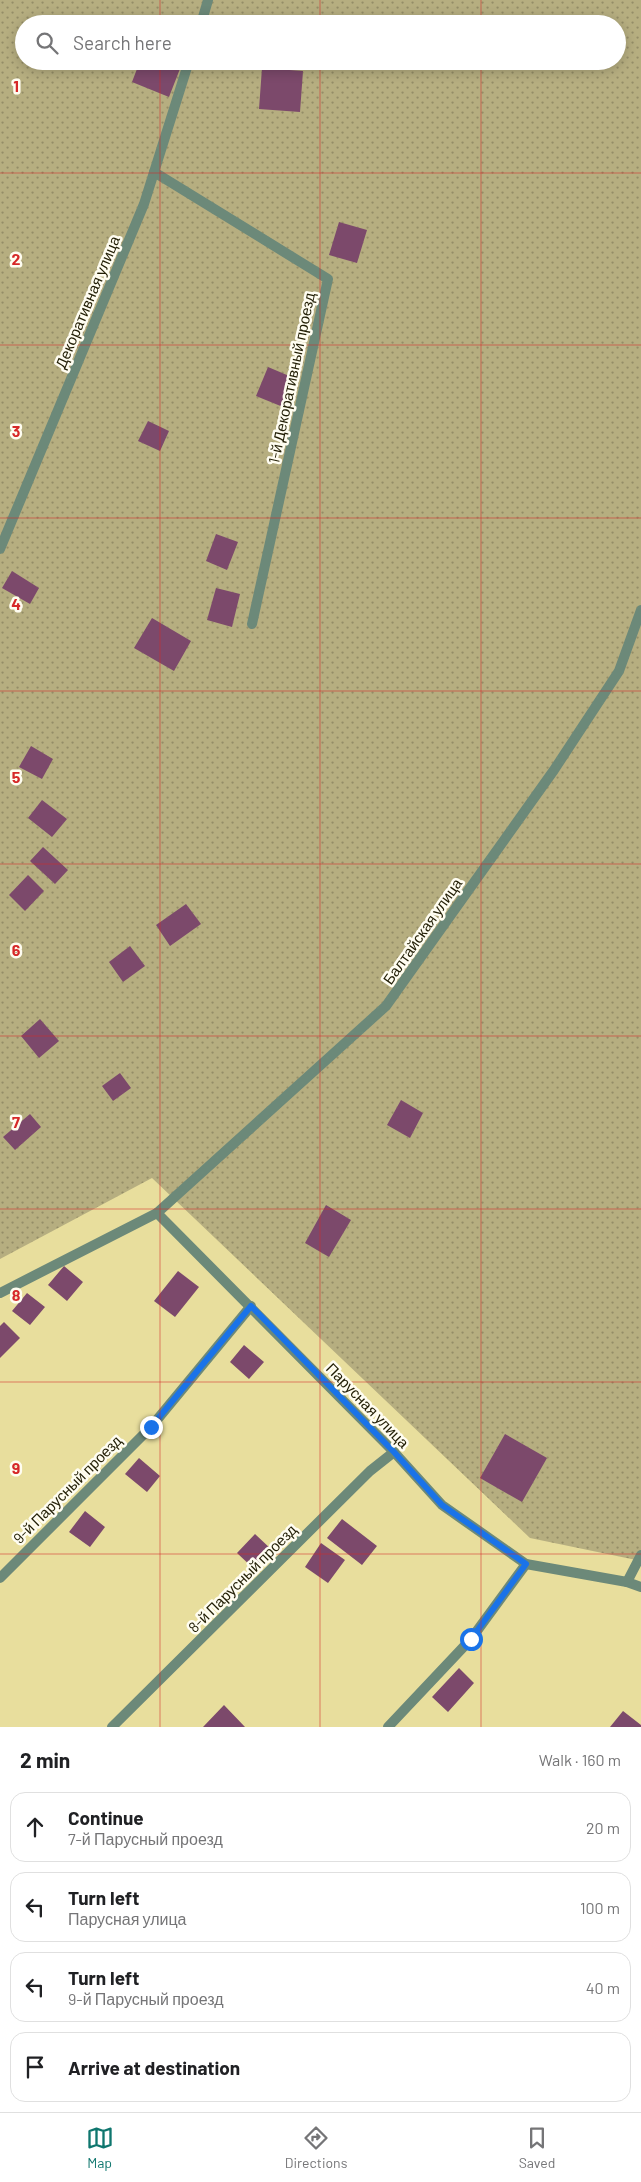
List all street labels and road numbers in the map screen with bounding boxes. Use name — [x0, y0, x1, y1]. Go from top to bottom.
street label: Декоративная улица — [51, 232, 123, 371]
street label: 1-й Декоративный проезд — [264, 291, 318, 465]
street label: Балтайская улица — [379, 874, 466, 988]
street label: Парусная улица — [323, 1359, 414, 1452]
street label: 9-й Парусный проезд — [9, 1431, 125, 1547]
street label: 8-й Парусный проезд — [184, 1520, 300, 1636]

